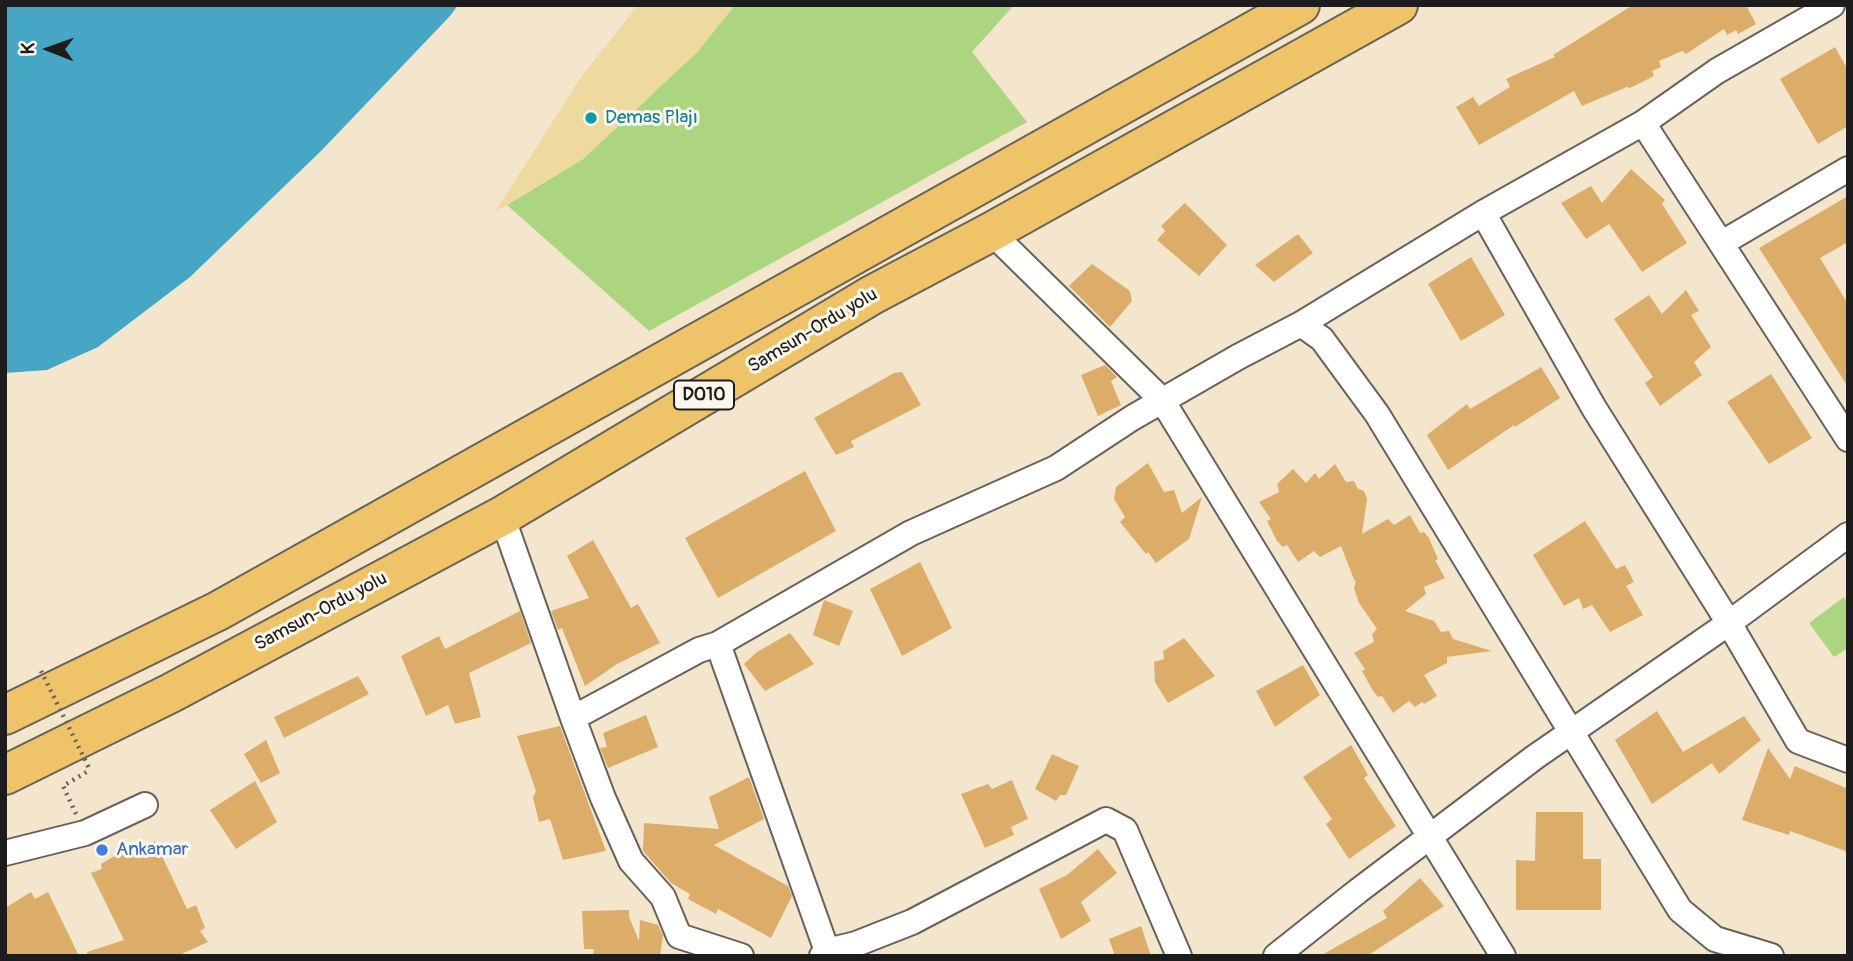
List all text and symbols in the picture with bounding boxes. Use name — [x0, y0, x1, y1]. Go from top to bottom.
north arrow — [14, 14, 84, 84]
text: K — [16, 43, 40, 55]
place label: Demas Plajı — [605, 107, 698, 129]
marker: Demas Plajı — [583, 110, 599, 126]
street label: Samsun-Ordu yolu — [744, 283, 882, 379]
road number: D010 — [674, 380, 734, 410]
street label: Samsun-Ordu yolu — [251, 567, 391, 657]
place label: Ankamar — [116, 839, 188, 861]
marker: Ankamar — [94, 842, 110, 858]

